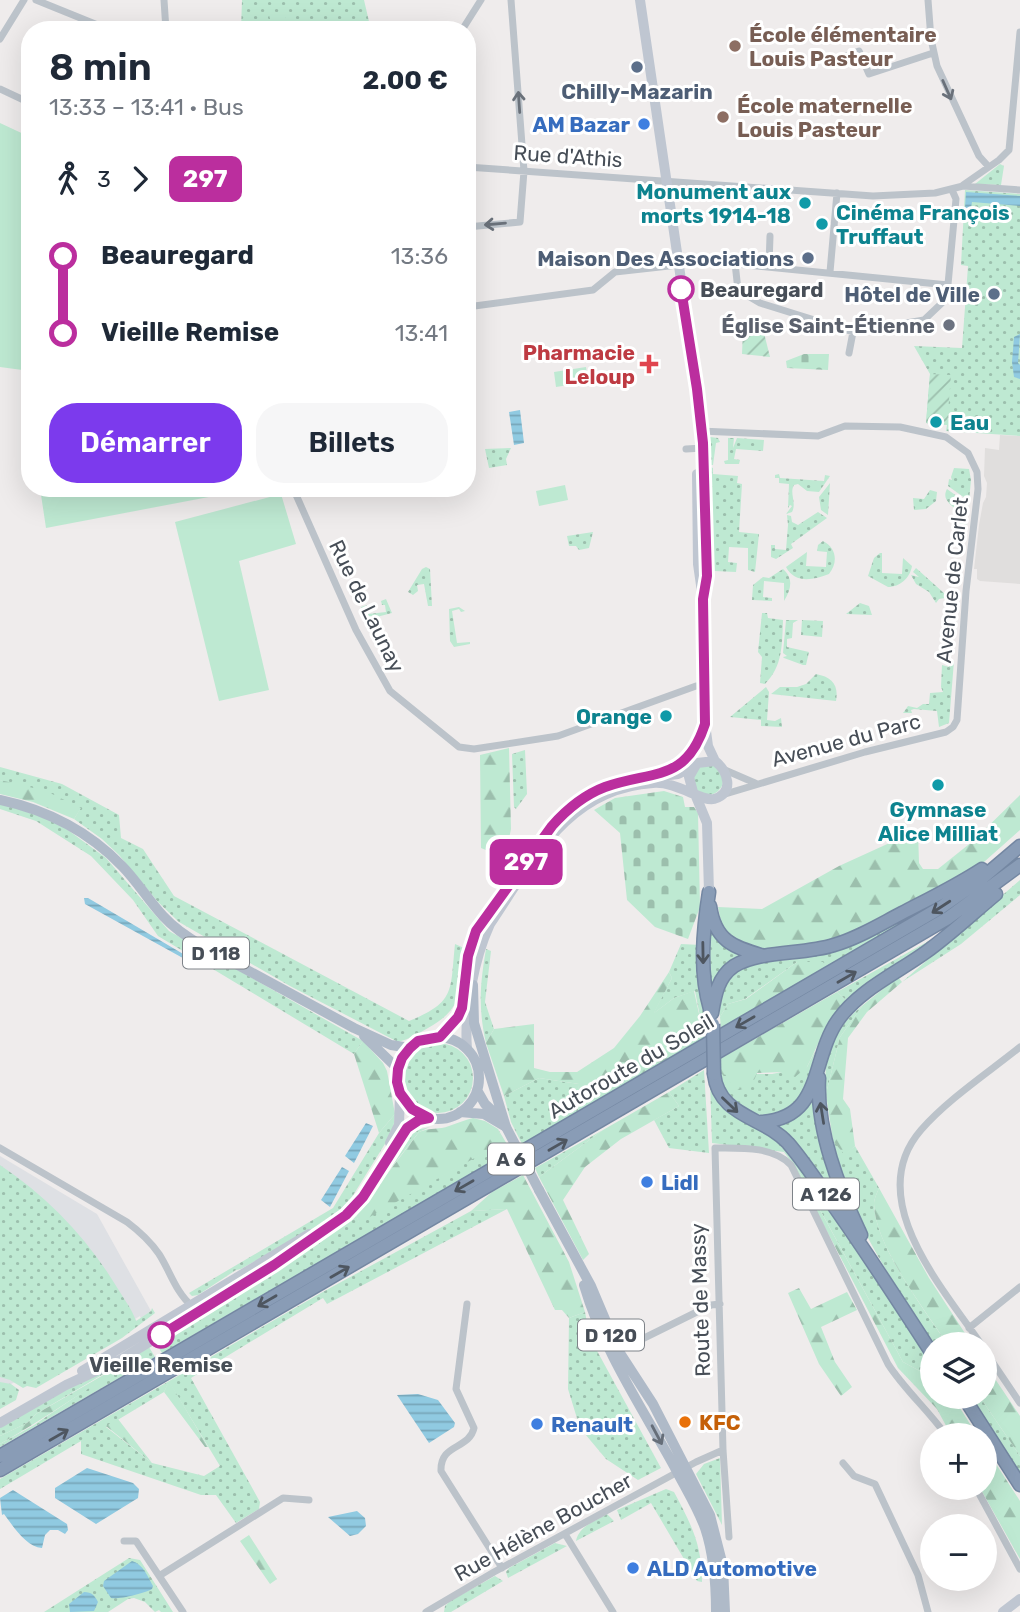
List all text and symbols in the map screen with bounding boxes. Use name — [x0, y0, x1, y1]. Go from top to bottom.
place label: École élémentaire Louis Pasteur — [749, 22, 937, 71]
marker: École élémentaire Louis Pasteur — [727, 38, 743, 54]
text: 8 min — [49, 44, 152, 90]
marker: Chilly-Mazarin — [629, 59, 645, 75]
text: 2.00 € — [363, 65, 448, 96]
place label: Chilly-Mazarin — [561, 79, 713, 104]
one-way arrow — [941, 79, 954, 100]
one-way arrow — [512, 92, 525, 114]
text: 13:33 – 13:41 · Bus — [49, 93, 244, 121]
place label: École maternelle Louis Pasteur — [737, 93, 912, 142]
marker: École maternelle Louis Pasteur — [715, 109, 731, 125]
place label: AM Bazar — [532, 112, 630, 137]
marker: AM Bazar — [636, 116, 652, 132]
street label: Rue d'Athis — [513, 140, 623, 172]
icon: walk — [49, 160, 87, 198]
icon: forward — [121, 160, 159, 198]
text: 3 — [97, 165, 111, 193]
text: 297 — [183, 165, 228, 193]
place label: Monument aux morts 1914-18 — [636, 179, 792, 228]
marker: Monument aux morts 1914-18 — [797, 195, 813, 211]
place label: Cinéma François Truffaut — [836, 200, 1010, 249]
marker: Cinéma François Truffaut — [814, 216, 830, 232]
one-way arrow — [484, 218, 507, 231]
text: Beauregard — [101, 240, 254, 271]
text: 13:36 — [391, 242, 448, 270]
place label: Maison Des Associations — [537, 246, 794, 271]
marker: Maison Des Associations — [800, 250, 816, 266]
marker: Beauregard — [668, 276, 694, 302]
place label: Beauregard — [700, 277, 823, 302]
place label: Hôtel de Ville — [844, 282, 980, 307]
marker: Hôtel de Ville — [986, 286, 1002, 302]
place label: Église Saint-Étienne — [721, 313, 935, 338]
text: Vieille Remise — [101, 317, 279, 348]
marker: Église Saint-Étienne — [941, 317, 957, 333]
text: 13:41 — [395, 319, 448, 347]
place label: Pharmacie Leloup — [523, 340, 635, 389]
marker: Pharmacie Leloup — [641, 356, 657, 372]
button: Démarrer — [49, 403, 242, 483]
button: Billets — [256, 403, 448, 483]
place label: Eau — [950, 410, 989, 435]
marker: Eau — [928, 414, 944, 430]
street label: Avenue de Carlet — [931, 496, 973, 664]
street label: Rue de Launay — [324, 536, 410, 677]
place label: Orange — [576, 704, 652, 729]
marker: Orange — [658, 708, 674, 724]
street label: Avenue du Parc — [769, 708, 923, 772]
marker: Gymnase Alice Milliat — [930, 777, 946, 793]
place label: Gymnase Alice Milliat — [878, 797, 998, 846]
line badge: 297 — [486, 839, 566, 885]
text: 297 — [504, 848, 548, 876]
one-way arrow — [932, 900, 951, 914]
road number: D 118 — [183, 937, 249, 968]
one-way arrow — [697, 941, 710, 964]
one-way arrow — [837, 970, 857, 984]
street label: Autoroute du Soleil — [544, 1008, 718, 1124]
one-way arrow — [735, 1015, 755, 1029]
one-way arrow — [721, 1096, 738, 1113]
one-way arrow — [815, 1102, 828, 1125]
one-way arrow — [548, 1138, 568, 1152]
road number: A 6 — [488, 1144, 534, 1175]
place label: Lidl — [661, 1170, 699, 1195]
marker: Lidl — [639, 1174, 655, 1190]
road number: A 126 — [793, 1178, 859, 1210]
one-way arrow — [454, 1180, 474, 1194]
street label: Route de Massy — [685, 1222, 715, 1377]
one-way arrow — [330, 1265, 350, 1279]
one-way arrow — [257, 1294, 277, 1308]
road number: D 120 — [578, 1320, 644, 1350]
marker: Vieille Remise — [148, 1322, 174, 1348]
map controls — [920, 1332, 997, 1591]
button: layers — [920, 1332, 997, 1409]
place label: Vieille Remise — [89, 1352, 233, 1377]
place label: KFC — [699, 1410, 741, 1435]
place label: Renault — [551, 1412, 633, 1437]
marker: KFC — [677, 1414, 693, 1430]
marker: Renault — [529, 1416, 545, 1432]
button: + — [920, 1423, 997, 1500]
one-way arrow — [650, 1424, 664, 1444]
one-way arrow — [49, 1428, 69, 1442]
street label: Rue Hélène Boucher — [450, 1468, 636, 1586]
button: − — [920, 1514, 997, 1591]
place label: ALD Automotive — [647, 1556, 817, 1581]
marker: ALD Automotive — [625, 1560, 641, 1576]

